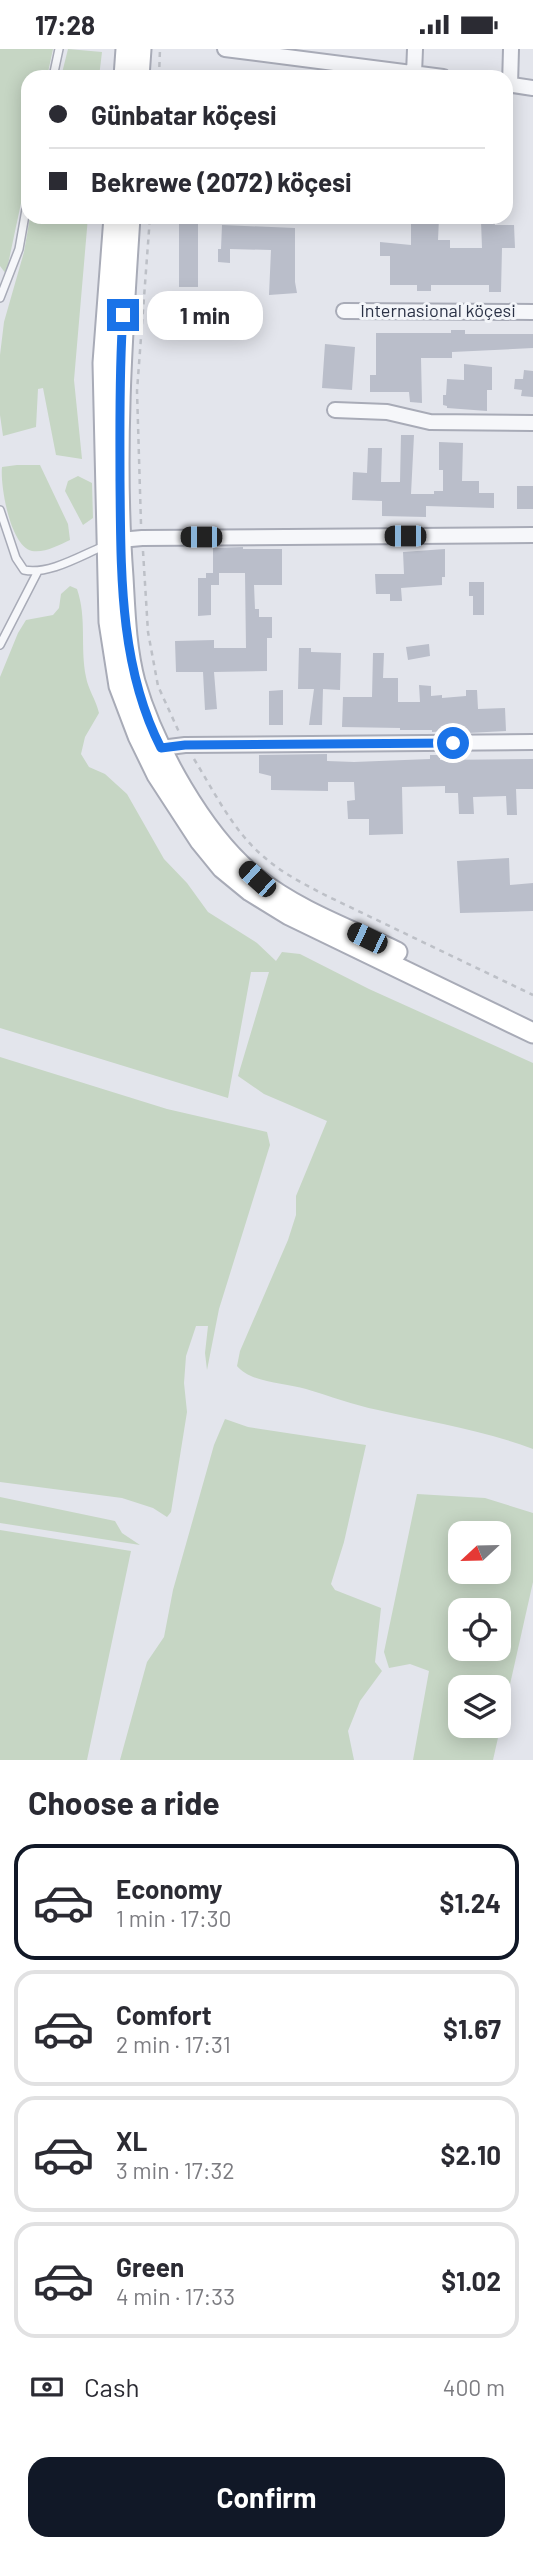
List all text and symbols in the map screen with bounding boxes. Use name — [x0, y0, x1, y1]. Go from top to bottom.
text: 17:28 — [35, 9, 95, 40]
text: Günbatar köçesi — [91, 99, 277, 130]
text: Bekrewe (2072) köçesi — [91, 166, 352, 197]
callout: 1 min — [148, 291, 263, 339]
route end — [107, 299, 139, 331]
street label: Internasional köçesi — [360, 299, 516, 321]
text: 1 min — [180, 301, 230, 329]
car — [385, 526, 427, 547]
car — [181, 527, 223, 548]
route start — [437, 727, 469, 759]
car — [235, 857, 280, 901]
car — [344, 919, 391, 957]
north arrow — [448, 1521, 511, 1584]
map controls — [448, 1521, 511, 1738]
button: locate — [448, 1598, 511, 1661]
button: layers — [448, 1675, 511, 1738]
text: Choose a ride — [28, 1783, 220, 1821]
icon: car — [32, 1871, 95, 1934]
text: Economy — [116, 1873, 222, 1904]
text: $1.24 — [440, 1887, 501, 1918]
text: 1 min · 17:30 — [116, 1904, 232, 1932]
icon: car — [32, 1997, 95, 2060]
text: Comfort — [116, 1999, 212, 2030]
text: $1.67 — [443, 2013, 501, 2044]
text: 2 min · 17:31 — [116, 2030, 231, 2058]
icon: car — [32, 2123, 95, 2186]
text: XL — [116, 2125, 147, 2156]
text: $2.10 — [441, 2139, 501, 2170]
text: 3 min · 17:32 — [116, 2156, 235, 2184]
icon: car — [32, 2249, 95, 2312]
text: Green — [116, 2251, 184, 2282]
text: $1.02 — [441, 2265, 501, 2296]
text: 4 min · 17:33 — [116, 2282, 235, 2310]
icon: cash — [28, 2368, 66, 2406]
text: Cash — [84, 2371, 139, 2402]
text: 400 m — [443, 2373, 505, 2401]
button: Confirm — [28, 2457, 505, 2537]

